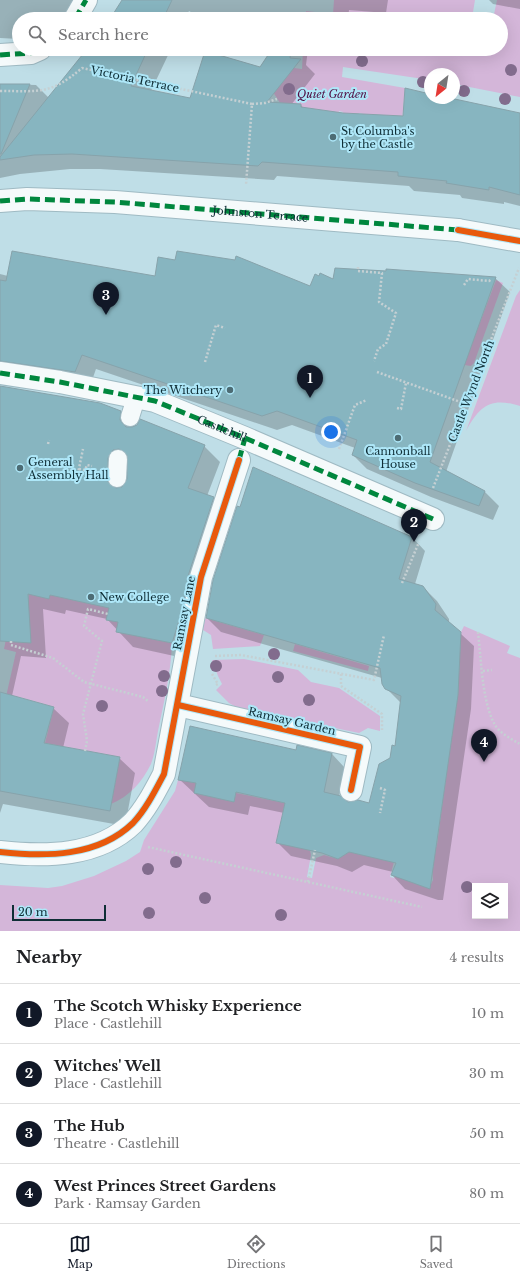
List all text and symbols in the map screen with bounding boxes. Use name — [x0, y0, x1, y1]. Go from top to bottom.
search box — [12, 12, 508, 56]
icon: search — [26, 23, 48, 45]
text: Search here — [58, 25, 149, 44]
street label: Victoria Terrace — [89, 63, 181, 95]
north arrow — [424, 68, 460, 104]
park label: Quiet Garden — [297, 87, 367, 101]
place label: St Columba's by the Castle — [340, 124, 414, 151]
marker: St Columba's by the Castle — [328, 132, 338, 142]
street label: Johnston Terrace — [210, 203, 309, 225]
pin: 3 — [93, 282, 119, 315]
street label: Castle Wynd North — [445, 338, 497, 444]
pin: 1 — [297, 365, 323, 398]
place label: The Witchery — [144, 383, 222, 397]
marker: The Witchery — [225, 385, 235, 395]
street label: Castlehill — [195, 412, 249, 445]
your location — [321, 422, 341, 442]
marker: Cannonball House — [393, 433, 403, 443]
place label: Cannonball House — [365, 444, 431, 471]
place label: General Assembly Hall — [27, 455, 109, 482]
marker: General Assembly Hall — [15, 463, 25, 473]
pin: 2 — [401, 509, 427, 542]
street label: Ramsay Lane — [170, 575, 198, 651]
place label: New College — [99, 590, 169, 604]
marker: New College — [86, 592, 96, 602]
street label: Ramsay Garden — [247, 704, 338, 738]
pin: 4 — [471, 729, 497, 762]
map controls — [472, 883, 508, 919]
button: layers — [472, 883, 508, 919]
scale bar — [12, 903, 106, 922]
text: 20 m — [18, 905, 48, 919]
text: Nearby — [16, 947, 82, 968]
text: 4 results — [450, 949, 504, 966]
text: The Scotch Whisky Experience — [54, 996, 302, 1015]
text: 1 — [26, 1005, 32, 1022]
text: 10 m — [471, 1005, 504, 1022]
text: Place · Castlehill — [54, 1015, 162, 1032]
text: Witches' Well — [54, 1056, 161, 1075]
text: 2 — [25, 1065, 33, 1082]
text: 30 m — [469, 1065, 504, 1082]
text: Place · Castlehill — [54, 1075, 162, 1092]
text: The Hub — [54, 1116, 125, 1135]
text: 3 — [25, 1125, 33, 1142]
text: 50 m — [470, 1125, 504, 1142]
text: Theatre · Castlehill — [54, 1135, 180, 1152]
text: West Princes Street Gardens — [54, 1176, 276, 1195]
text: 4 — [25, 1185, 33, 1202]
text: 80 m — [469, 1185, 504, 1202]
text: Park · Ramsay Garden — [54, 1195, 201, 1212]
tab: Map — [67, 1233, 93, 1271]
tab: Directions — [227, 1233, 285, 1271]
tab: Saved — [420, 1233, 453, 1271]

